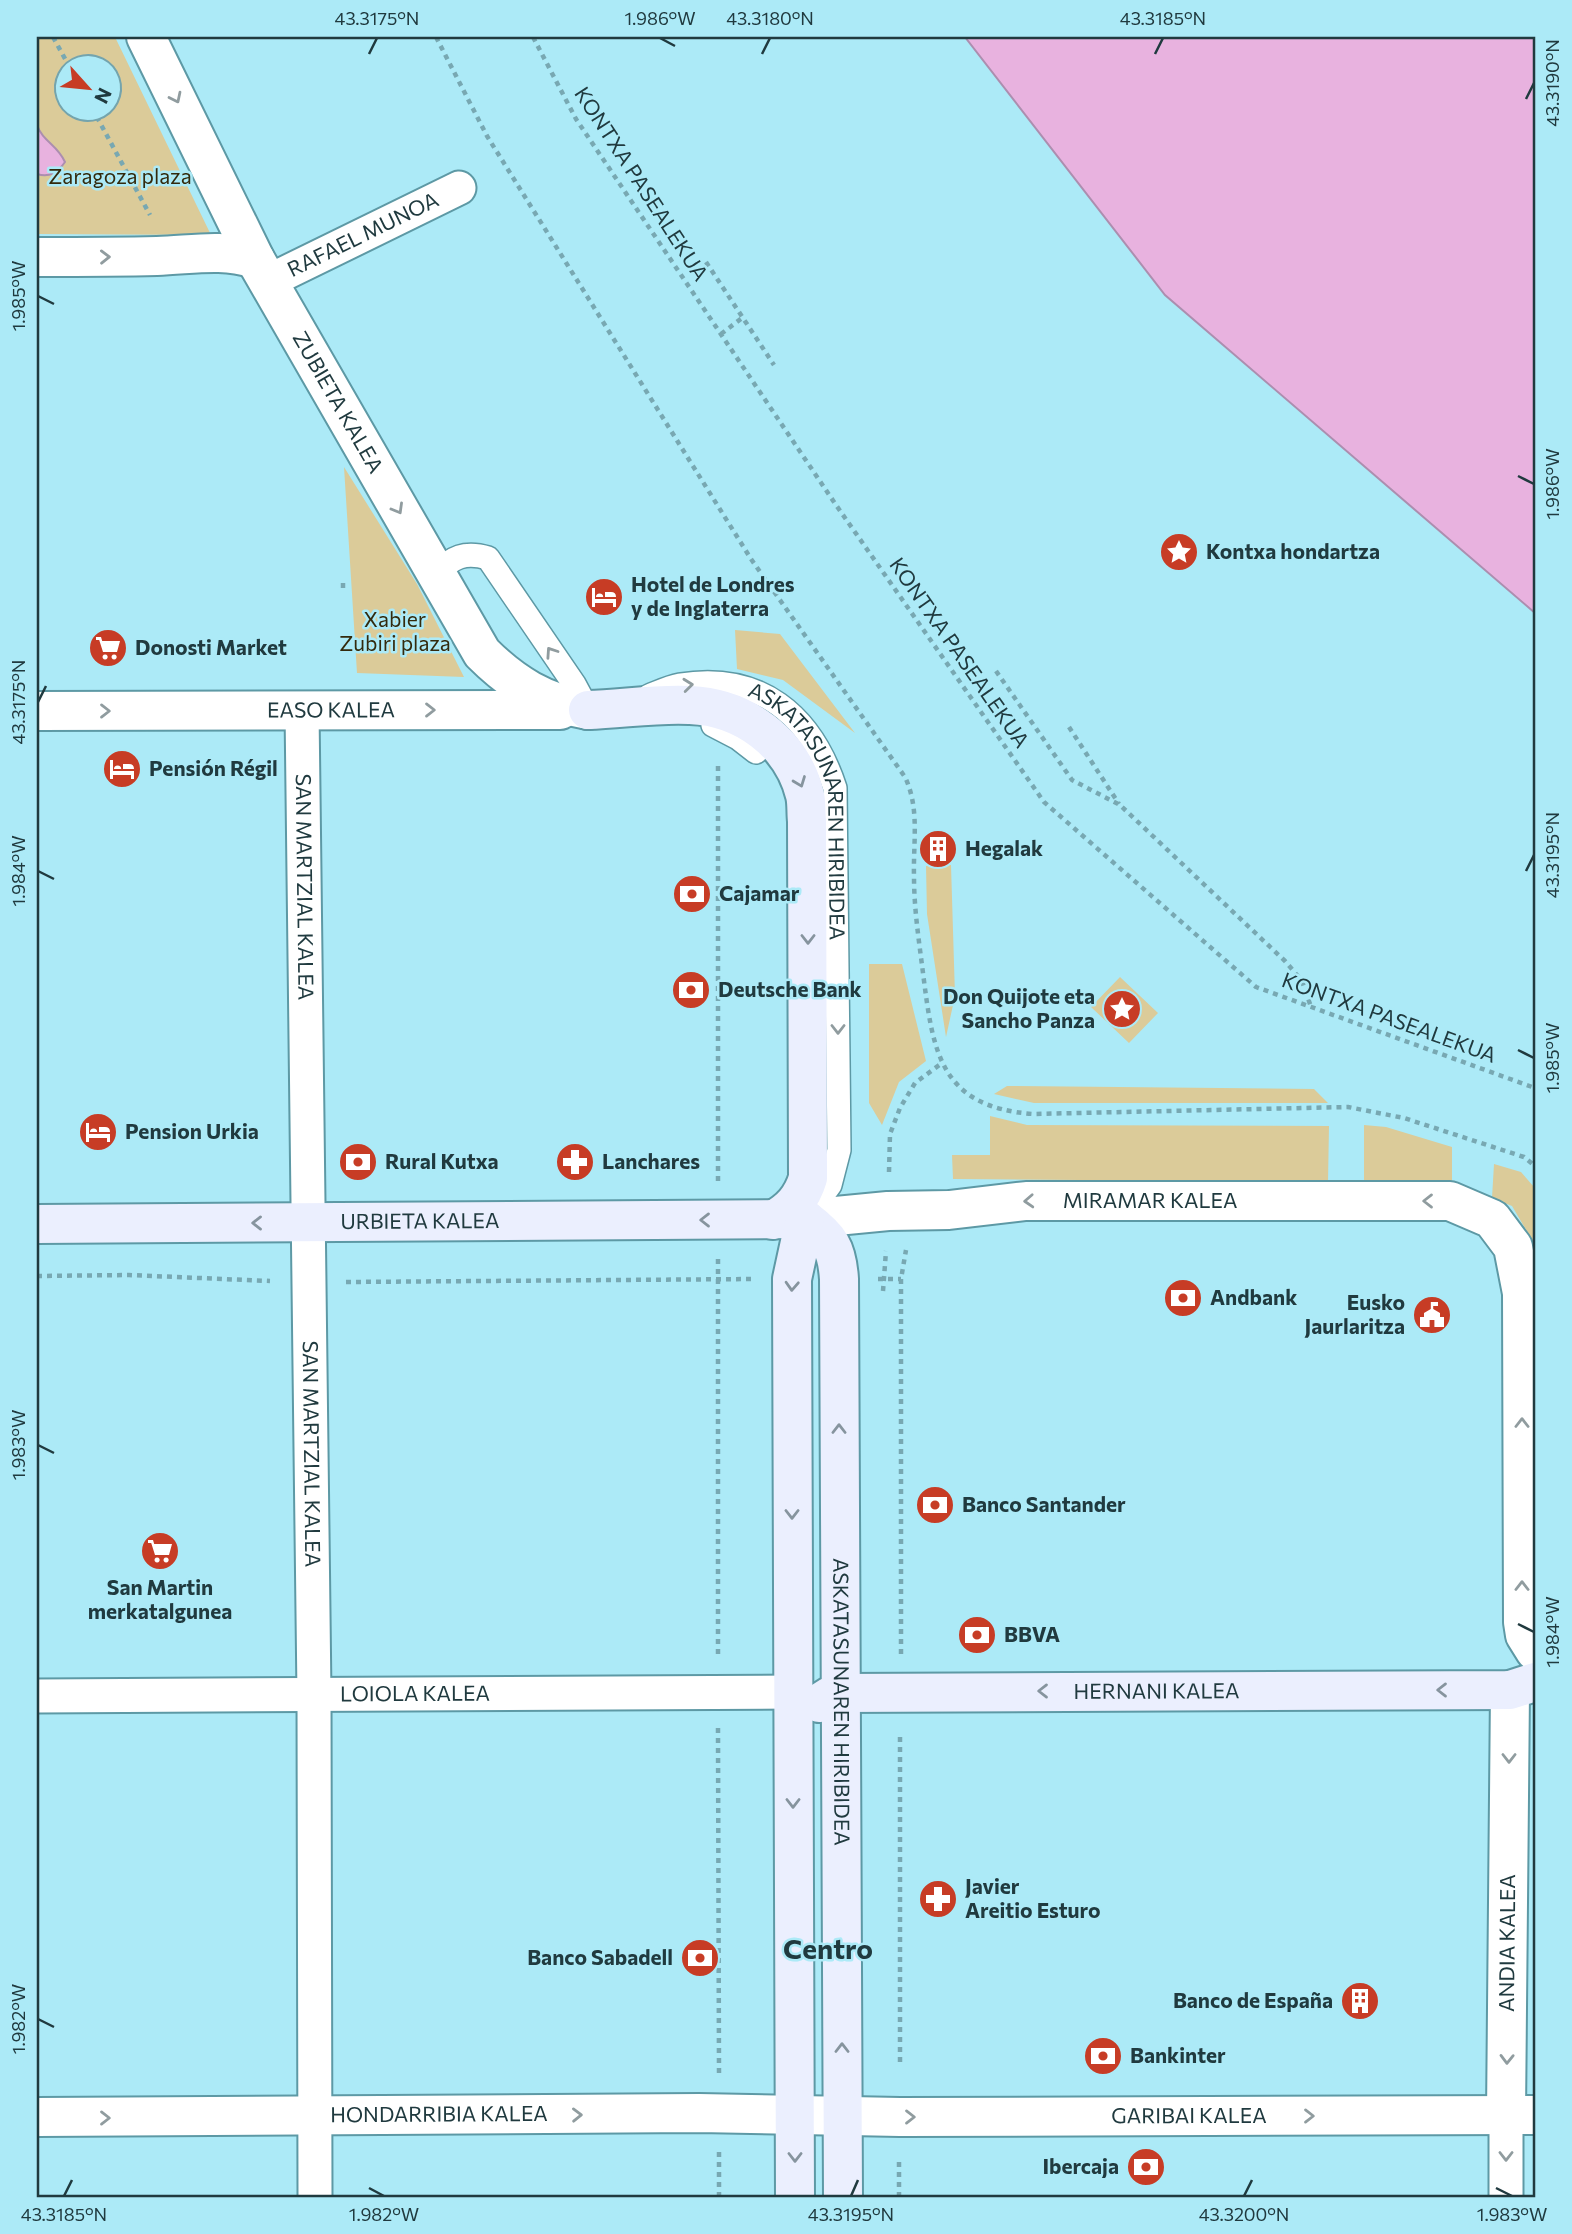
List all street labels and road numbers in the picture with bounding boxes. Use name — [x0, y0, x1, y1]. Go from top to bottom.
street label: KONTXA PASEALEKUA — [570, 82, 714, 285]
street label: RAFAEL MUNOA — [283, 186, 442, 281]
street label: ZUBIETA KALEA — [288, 327, 390, 477]
street label: KONTXA PASEALEKUA — [885, 552, 1035, 752]
street label: ASKATASUNAREN HIRIBIDEA — [745, 676, 851, 940]
street label: EASO KALEA — [267, 696, 395, 722]
street label: SAN MARTZIAL KALEA — [292, 774, 320, 1000]
street label: KONTXA PASEALEKUA — [1279, 966, 1500, 1067]
street label: MIRAMAR KALEA — [1063, 1187, 1238, 1212]
street label: URBIETA KALEA — [340, 1207, 500, 1233]
street label: SAN MARTZIAL KALEA — [299, 1340, 326, 1567]
street label: ASKATASUNAREN HIRIBIDEA — [829, 1558, 855, 1846]
street label: HERNANI KALEA — [1074, 1677, 1240, 1703]
street label: LOIOLA KALEA — [340, 1680, 490, 1705]
street label: ANDIA KALEA — [1493, 1874, 1519, 2012]
street label: HONDARRIBIA KALEA — [330, 2100, 548, 2126]
street label: GARIBAI KALEA — [1111, 2102, 1267, 2127]

